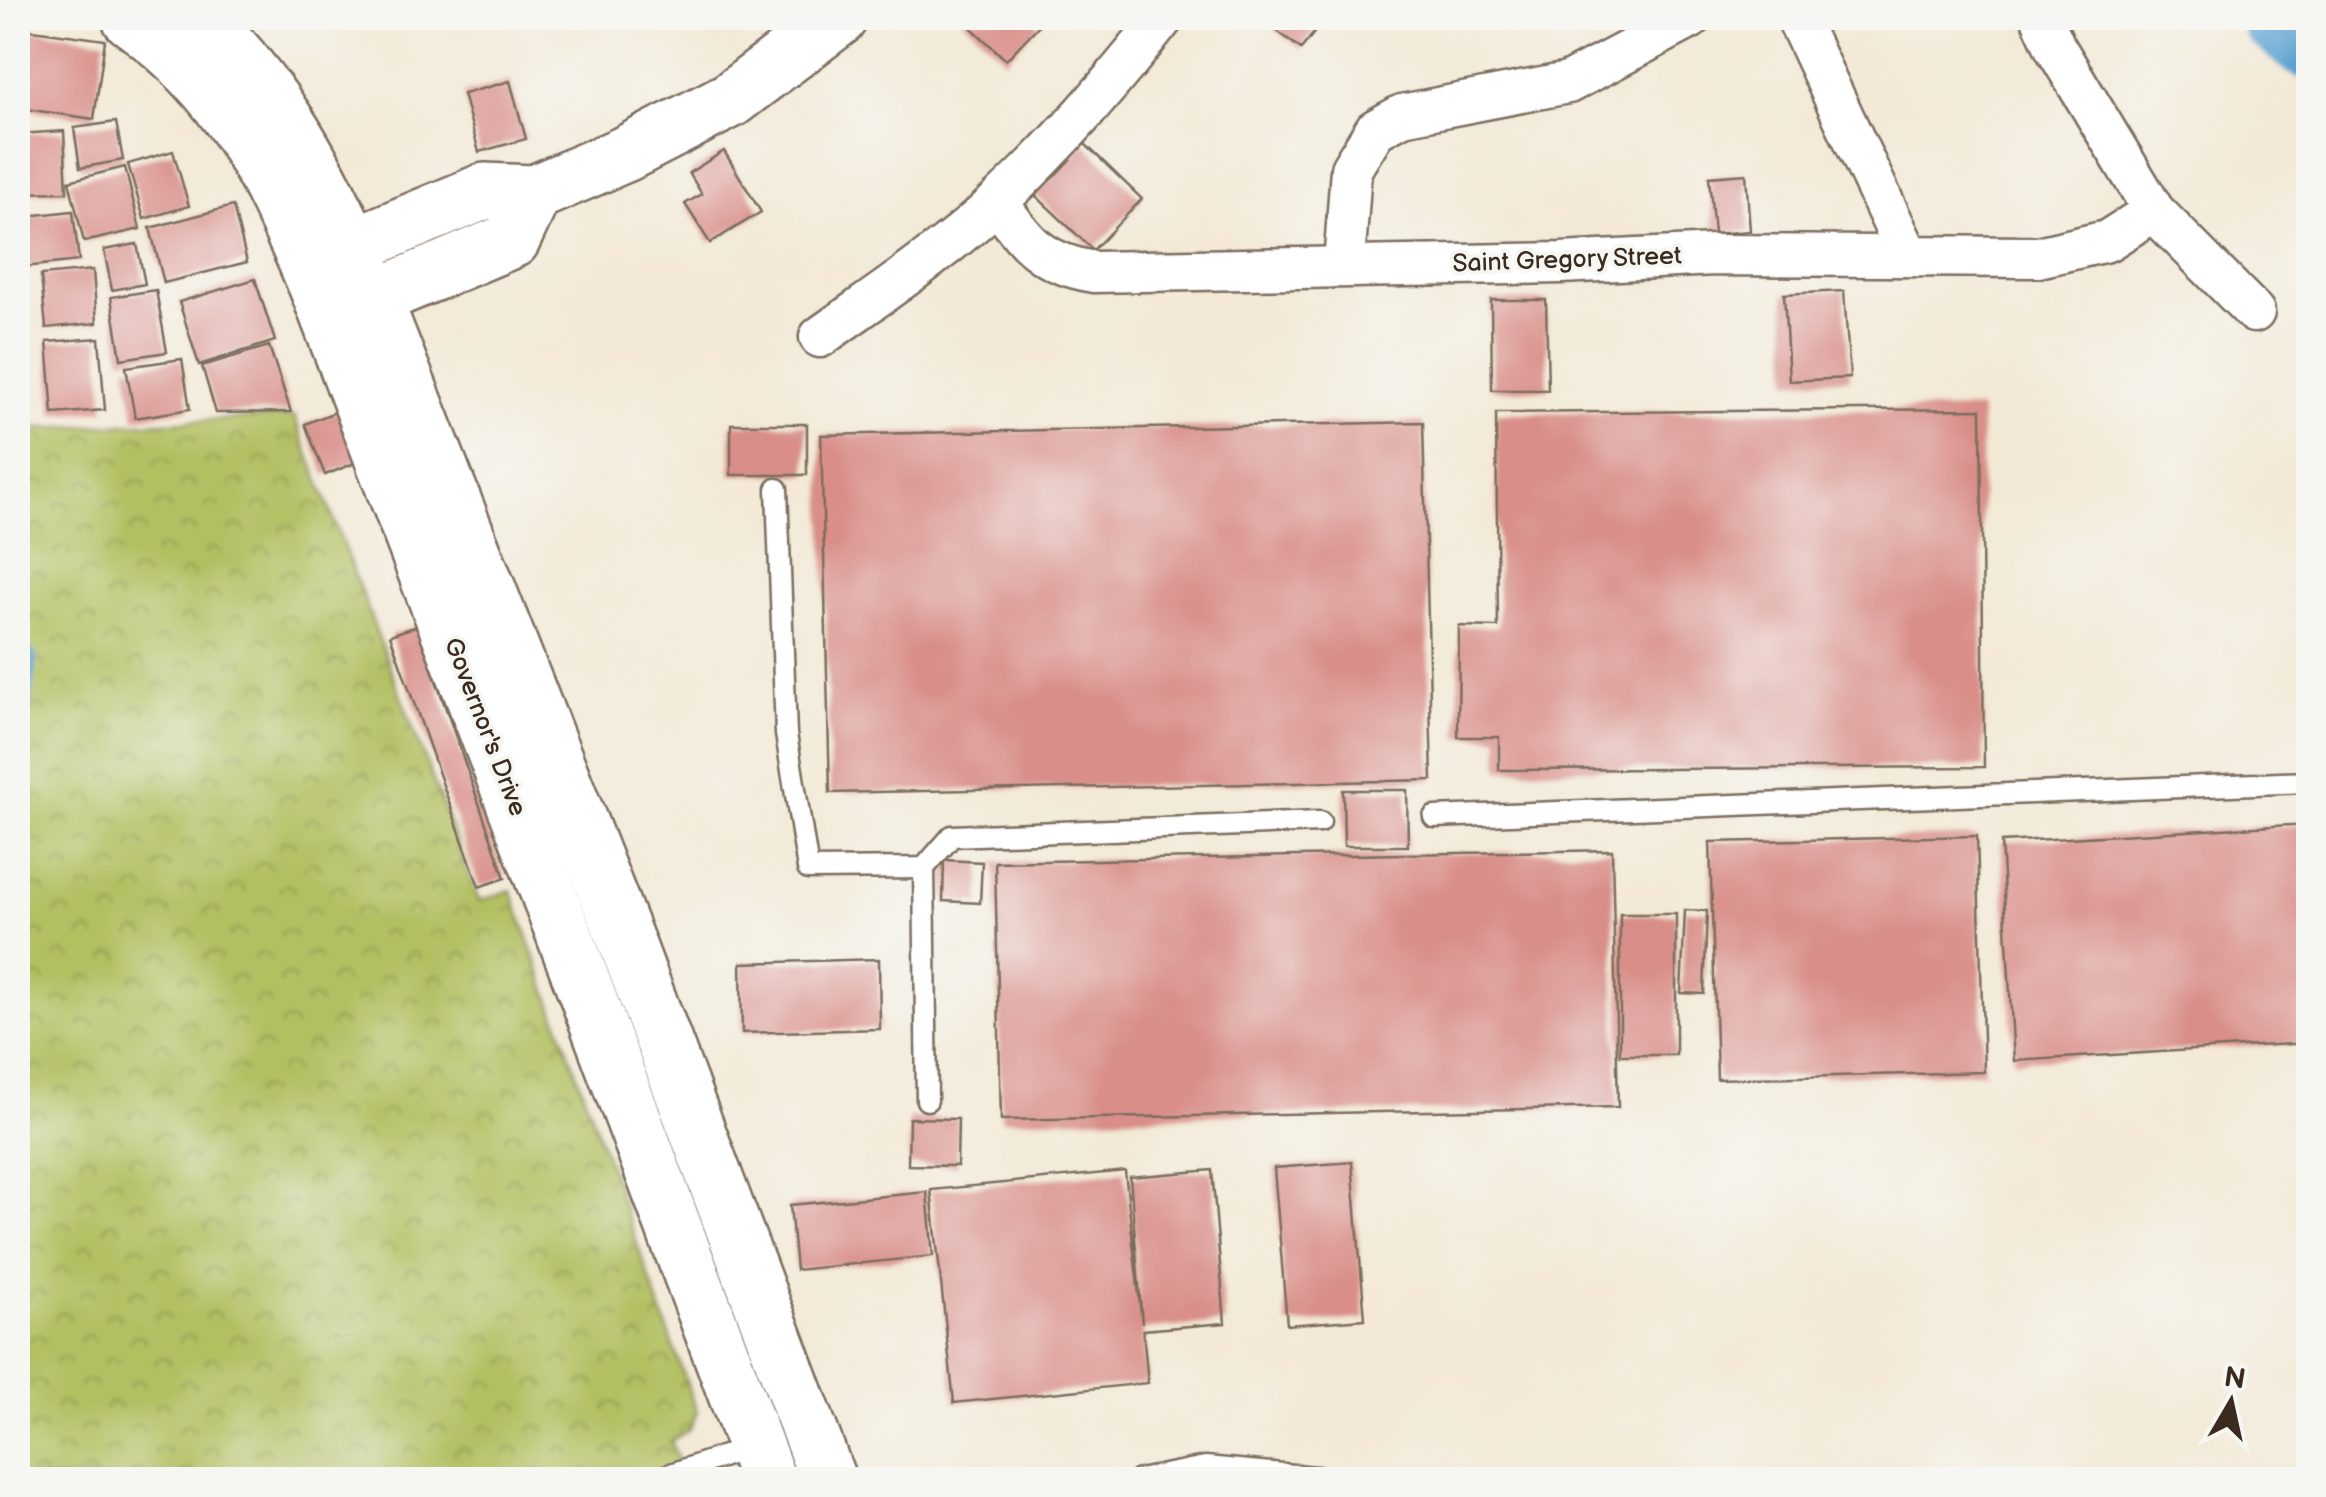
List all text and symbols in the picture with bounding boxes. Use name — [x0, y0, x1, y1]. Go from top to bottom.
street label: Saint Gregory Street — [1452, 240, 1682, 279]
street label: Governor's Drive — [437, 634, 533, 821]
north arrow — [2181, 1352, 2281, 1452]
text: N — [2222, 1361, 2248, 1397]

